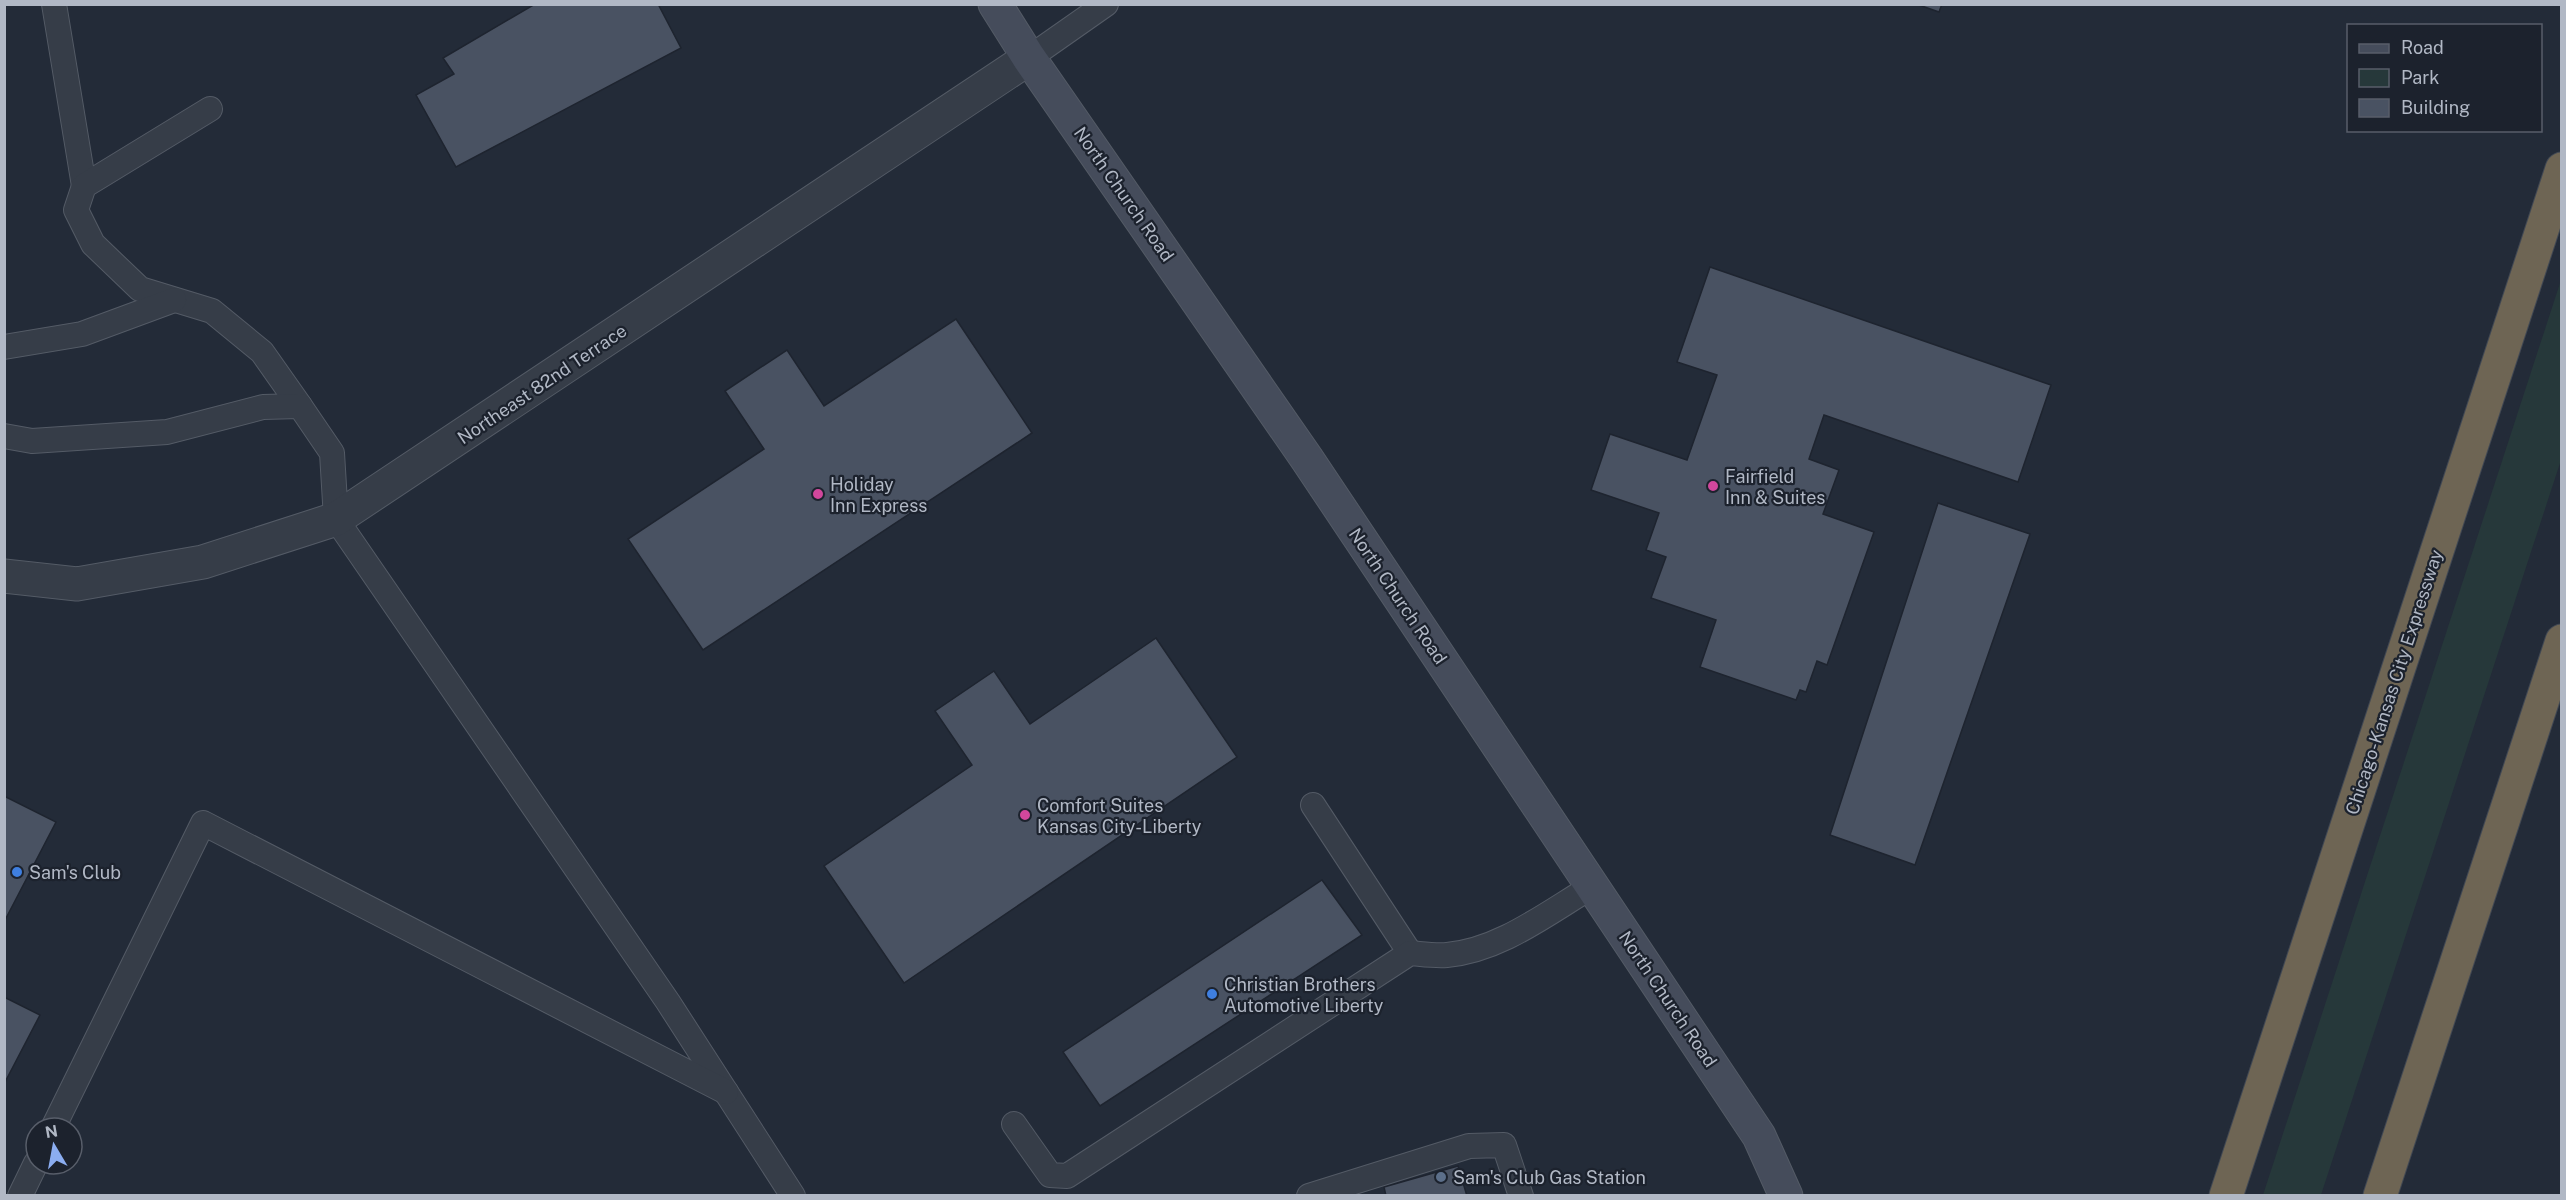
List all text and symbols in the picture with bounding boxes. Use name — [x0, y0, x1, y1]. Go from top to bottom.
legend — [2347, 24, 2542, 132]
text: Road — [2401, 37, 2444, 58]
text: Park — [2401, 67, 2439, 88]
text: Building — [2401, 97, 2470, 118]
street label: North Church Road — [1070, 123, 1178, 265]
street label: Northeast 82nd Terrace — [454, 320, 630, 448]
place label: Fairfield Inn & Suites — [1725, 466, 1825, 508]
place label: Holiday Inn Express — [830, 474, 927, 516]
marker: Fairfield Inn & Suites — [1706, 479, 1720, 493]
marker: Holiday Inn Express — [811, 487, 825, 501]
street label: North Church Road — [1345, 524, 1451, 668]
street label: Chicago-Kansas City Expressway — [2341, 546, 2447, 817]
place label: Comfort Suites Kansas City-Liberty — [1037, 795, 1202, 837]
marker: Comfort Suites Kansas City-Liberty — [1018, 808, 1032, 822]
place label: Sam's Club — [29, 862, 121, 883]
marker: Sam's Club — [10, 865, 24, 879]
street label: North Church Road — [1615, 927, 1721, 1071]
place label: Christian Brothers Automotive Liberty — [1224, 974, 1384, 1016]
marker: Christian Brothers Automotive Liberty — [1205, 987, 1219, 1001]
north arrow — [24, 1116, 84, 1176]
text: N — [44, 1121, 59, 1142]
place label: Sam's Club Gas Station — [1453, 1167, 1646, 1188]
marker: Sam's Club Gas Station — [1434, 1170, 1448, 1184]

